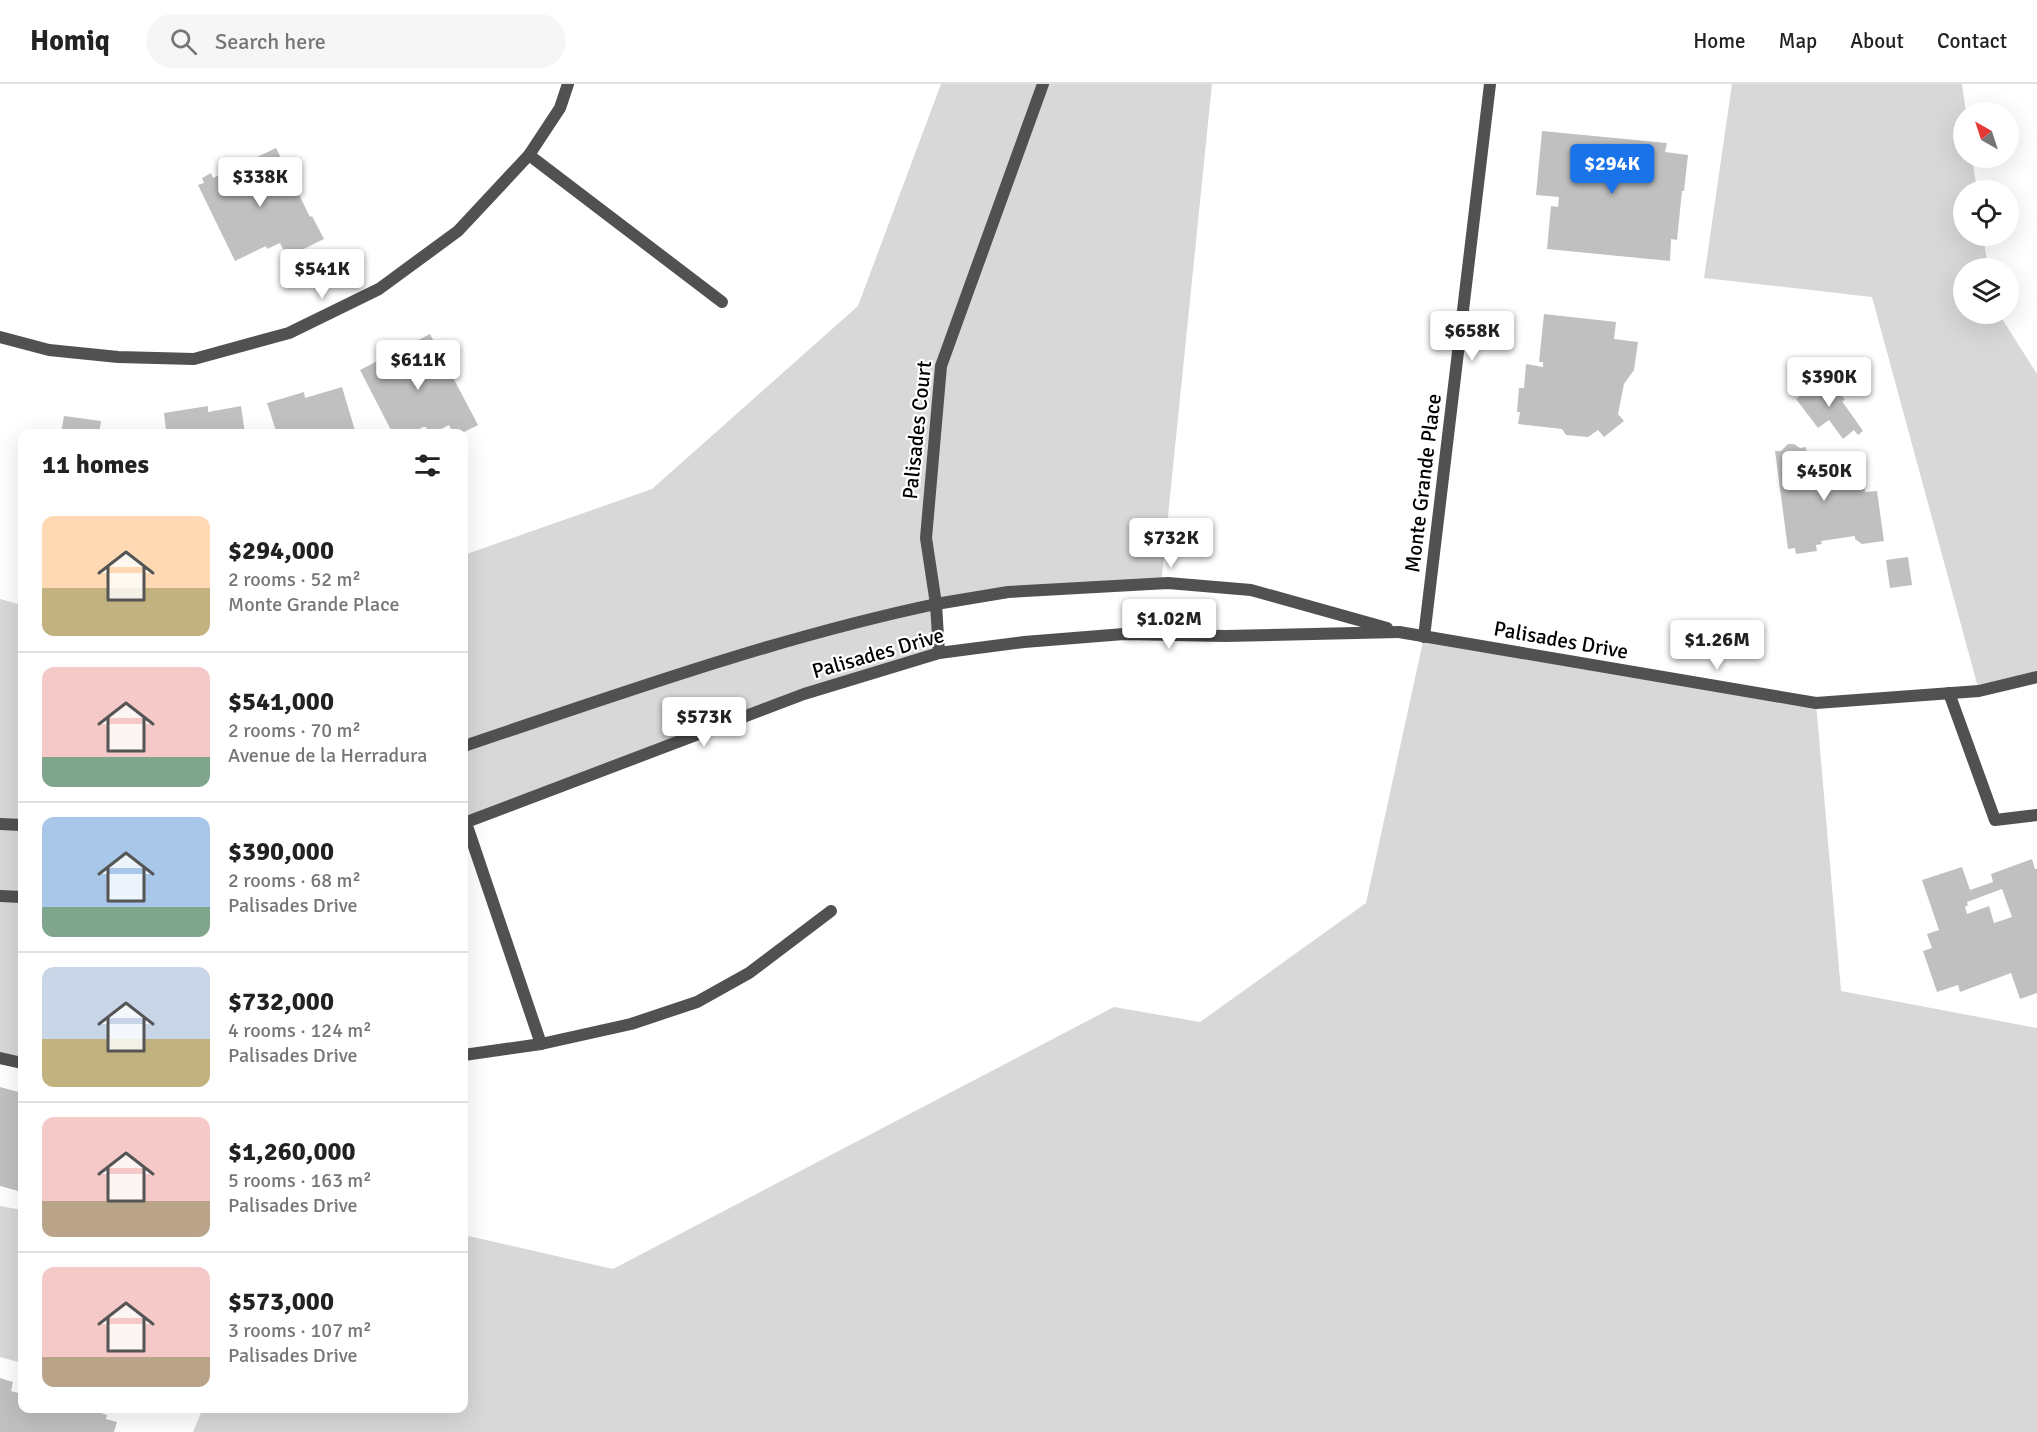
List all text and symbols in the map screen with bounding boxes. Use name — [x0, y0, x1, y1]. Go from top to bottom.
search box — [146, 14, 566, 68]
text: Homiq — [30, 24, 110, 58]
icon: search — [167, 25, 200, 58]
text: Search here — [215, 28, 326, 55]
text: Home — [1693, 28, 1746, 54]
text: Map — [1779, 28, 1817, 54]
text: About — [1850, 28, 1904, 54]
text: Contact — [1937, 28, 2007, 54]
north arrow — [1953, 102, 2019, 168]
map controls — [1953, 102, 2019, 324]
pin: $294K — [1570, 144, 1654, 195]
text: $294K — [1584, 151, 1640, 176]
pin: $338K — [218, 157, 302, 208]
text: $338K — [232, 164, 288, 189]
button: locate — [1953, 180, 2019, 246]
pin: $541K — [280, 249, 364, 300]
text: $541K — [294, 256, 350, 281]
button: layers — [1953, 258, 2019, 324]
pin: $658K — [1430, 311, 1514, 362]
text: $658K — [1444, 318, 1500, 343]
pin: $611K — [376, 340, 460, 391]
text: $611K — [390, 347, 446, 372]
pin: $390K — [1787, 357, 1871, 408]
street label: Palisades Court — [897, 359, 937, 501]
text: $390K — [1801, 364, 1857, 389]
street label: Monte Grande Place — [1399, 392, 1447, 574]
text: 11 homes — [42, 449, 149, 481]
icon: filters — [411, 449, 444, 482]
pin: $450K — [1782, 451, 1866, 502]
text: $450K — [1796, 458, 1852, 483]
pin: $732K — [1129, 518, 1213, 569]
text: $732K — [1143, 525, 1199, 550]
text: $294,000 — [228, 535, 334, 567]
icon: home — [90, 540, 162, 612]
text: 2 rooms · 52 m² — [228, 567, 361, 592]
text: Monte Grande Place — [228, 592, 399, 617]
pin: $1.02M — [1120, 599, 1218, 650]
text: $1.02M — [1136, 606, 1202, 631]
street label: Palisades Drive — [1492, 615, 1630, 665]
pin: $1.26M — [1668, 620, 1766, 671]
street label: Palisades Drive — [809, 622, 947, 684]
text: $1.26M — [1684, 627, 1750, 652]
text: $541,000 — [228, 686, 334, 718]
icon: home — [90, 691, 162, 763]
pin: $573K — [662, 697, 746, 748]
text: $573K — [676, 704, 732, 729]
text: 2 rooms · 70 m² — [228, 718, 361, 743]
text: Avenue de la Herradura — [228, 743, 427, 768]
text: $390,000 — [228, 836, 334, 868]
icon: home — [90, 841, 162, 913]
text: 2 rooms · 68 m² — [228, 868, 361, 893]
text: Palisades Drive — [228, 893, 358, 918]
text: $732,000 — [228, 986, 334, 1018]
icon: home — [90, 991, 162, 1063]
text: 4 rooms · 124 m² — [228, 1018, 372, 1043]
text: Palisades Drive — [228, 1043, 358, 1068]
text: $1,260,000 — [228, 1136, 356, 1168]
icon: home — [90, 1141, 162, 1213]
text: 5 rooms · 163 m² — [228, 1168, 372, 1193]
text: Palisades Drive — [228, 1193, 358, 1218]
text: $573,000 — [228, 1286, 334, 1318]
icon: home — [90, 1291, 162, 1363]
text: 3 rooms · 107 m² — [228, 1318, 372, 1343]
text: Palisades Drive — [228, 1343, 358, 1368]

